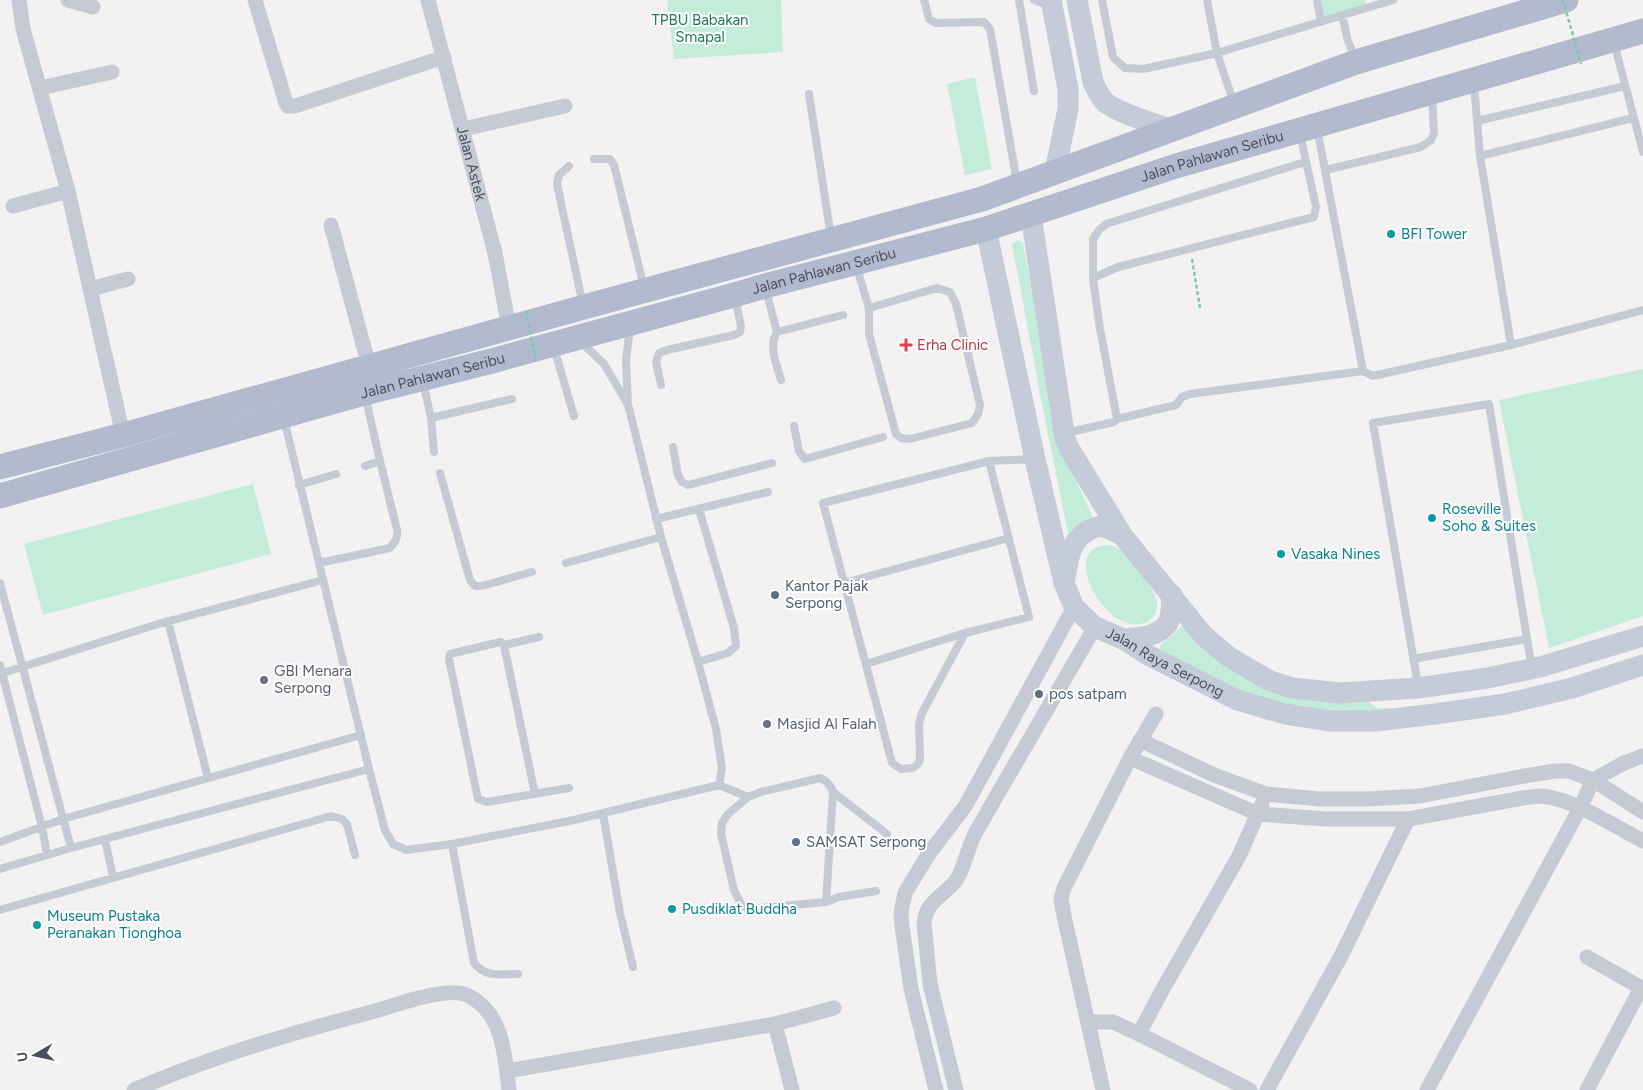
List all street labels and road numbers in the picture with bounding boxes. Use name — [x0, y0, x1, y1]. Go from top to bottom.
street label: Jalan Astek — [453, 124, 490, 203]
street label: Jalan Pahlawan Seribu — [1138, 126, 1286, 186]
street label: Jalan Pahlawan Seribu — [749, 244, 898, 298]
street label: Jalan Pahlawan Seribu — [358, 349, 507, 403]
street label: Jalan Raya Serpong — [1103, 624, 1227, 701]

